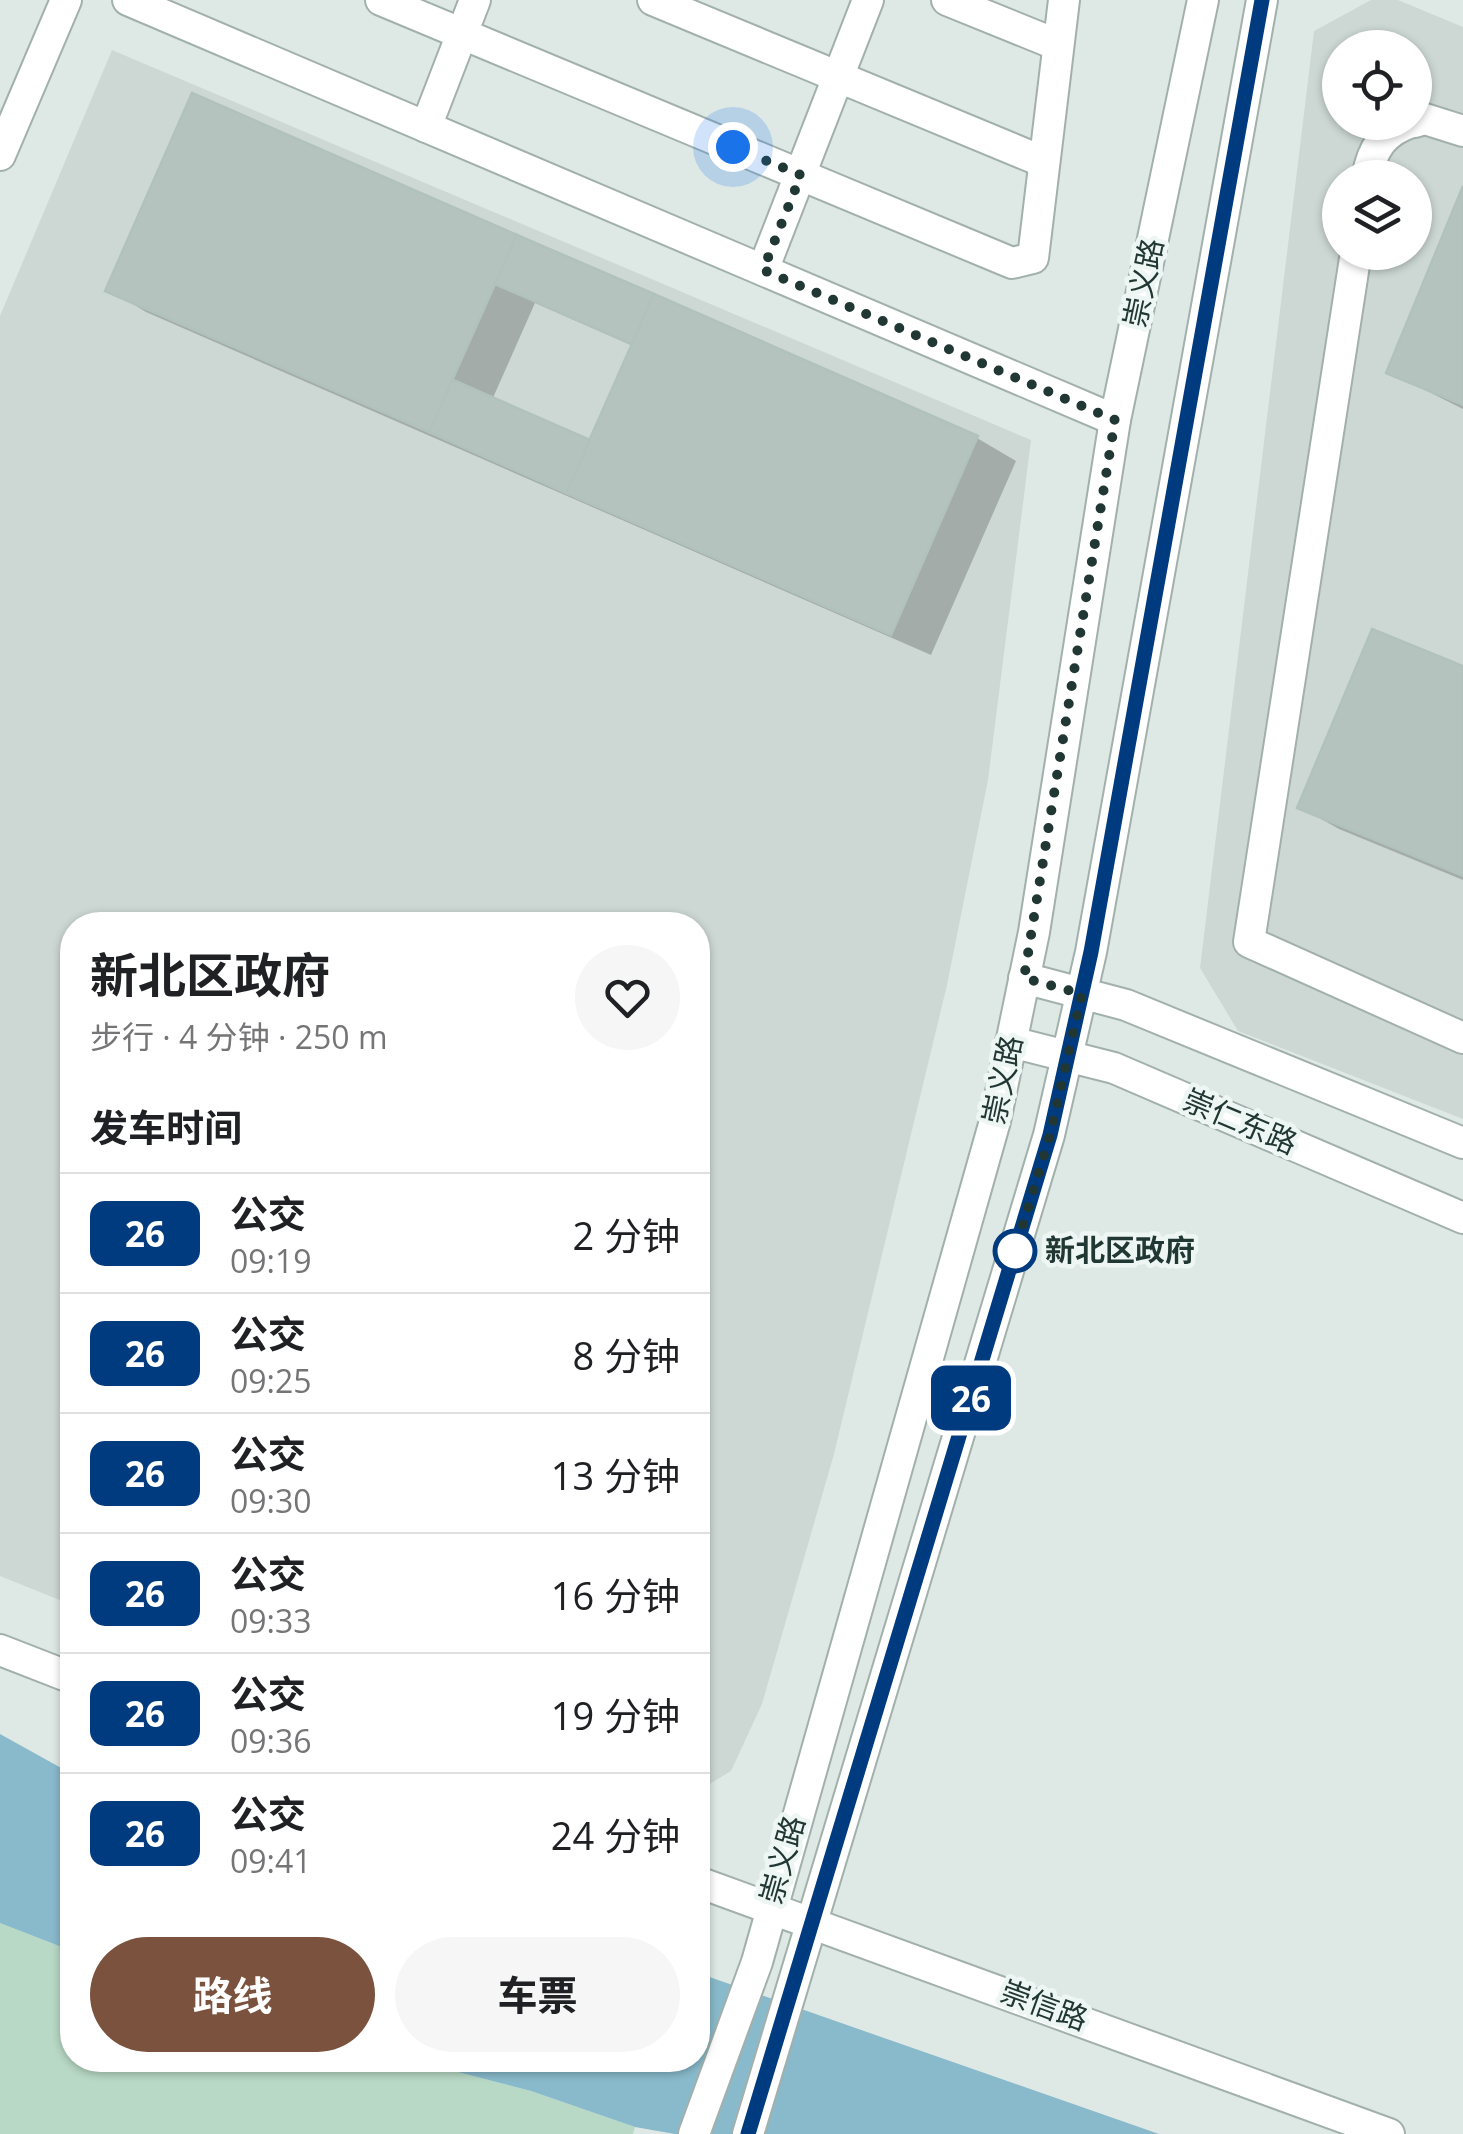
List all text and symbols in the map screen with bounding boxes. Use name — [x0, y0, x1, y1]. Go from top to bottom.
map controls — [1322, 30, 1432, 270]
button: locate — [1322, 30, 1432, 140]
your location — [708, 122, 758, 172]
button: layers — [1322, 160, 1432, 270]
street label: 崇义路 — [1113, 234, 1172, 331]
text: 新北区政府 — [90, 942, 330, 1007]
button: heart — [575, 945, 680, 1050]
text: 步行 · 4 分钟 · 250 m — [90, 1015, 388, 1058]
street label: 崇义路 — [972, 1031, 1031, 1128]
street label: 崇仁东路 — [1177, 1078, 1304, 1163]
text: 发车时间 — [90, 1101, 242, 1153]
text: 公交 — [230, 1187, 306, 1239]
text: 2 分钟 — [572, 1209, 680, 1261]
text: 26 — [125, 1210, 165, 1257]
place label: 新北区政府 — [1045, 1229, 1195, 1270]
marker: 新北区政府 — [994, 1230, 1036, 1272]
text: 09:19 — [230, 1239, 312, 1282]
text: 公交 — [230, 1307, 306, 1359]
text: 8 分钟 — [572, 1329, 680, 1381]
text: 26 — [125, 1330, 165, 1377]
text: 09:25 — [230, 1359, 312, 1402]
line badge: 26 — [926, 1366, 1016, 1430]
text: 26 — [951, 1375, 991, 1422]
text: 公交 — [230, 1427, 306, 1479]
text: 13 分钟 — [551, 1449, 680, 1501]
text: 26 — [125, 1450, 165, 1497]
text: 09:30 — [230, 1479, 312, 1522]
text: 公交 — [230, 1547, 306, 1599]
text: 16 分钟 — [551, 1569, 680, 1621]
text: 26 — [125, 1570, 165, 1617]
text: 09:33 — [230, 1599, 312, 1642]
text: 公交 — [230, 1667, 306, 1719]
text: 19 分钟 — [551, 1689, 680, 1741]
text: 26 — [125, 1690, 165, 1737]
text: 09:36 — [230, 1719, 312, 1762]
text: 公交 — [230, 1787, 306, 1839]
text: 24 分钟 — [551, 1809, 680, 1861]
text: 26 — [125, 1810, 165, 1857]
street label: 崇义路 — [749, 1811, 814, 1908]
text: 09:41 — [230, 1839, 312, 1882]
button: 路线 — [90, 1937, 375, 2052]
button: 车票 — [395, 1937, 680, 2052]
street label: 崇信路 — [995, 1970, 1094, 2039]

